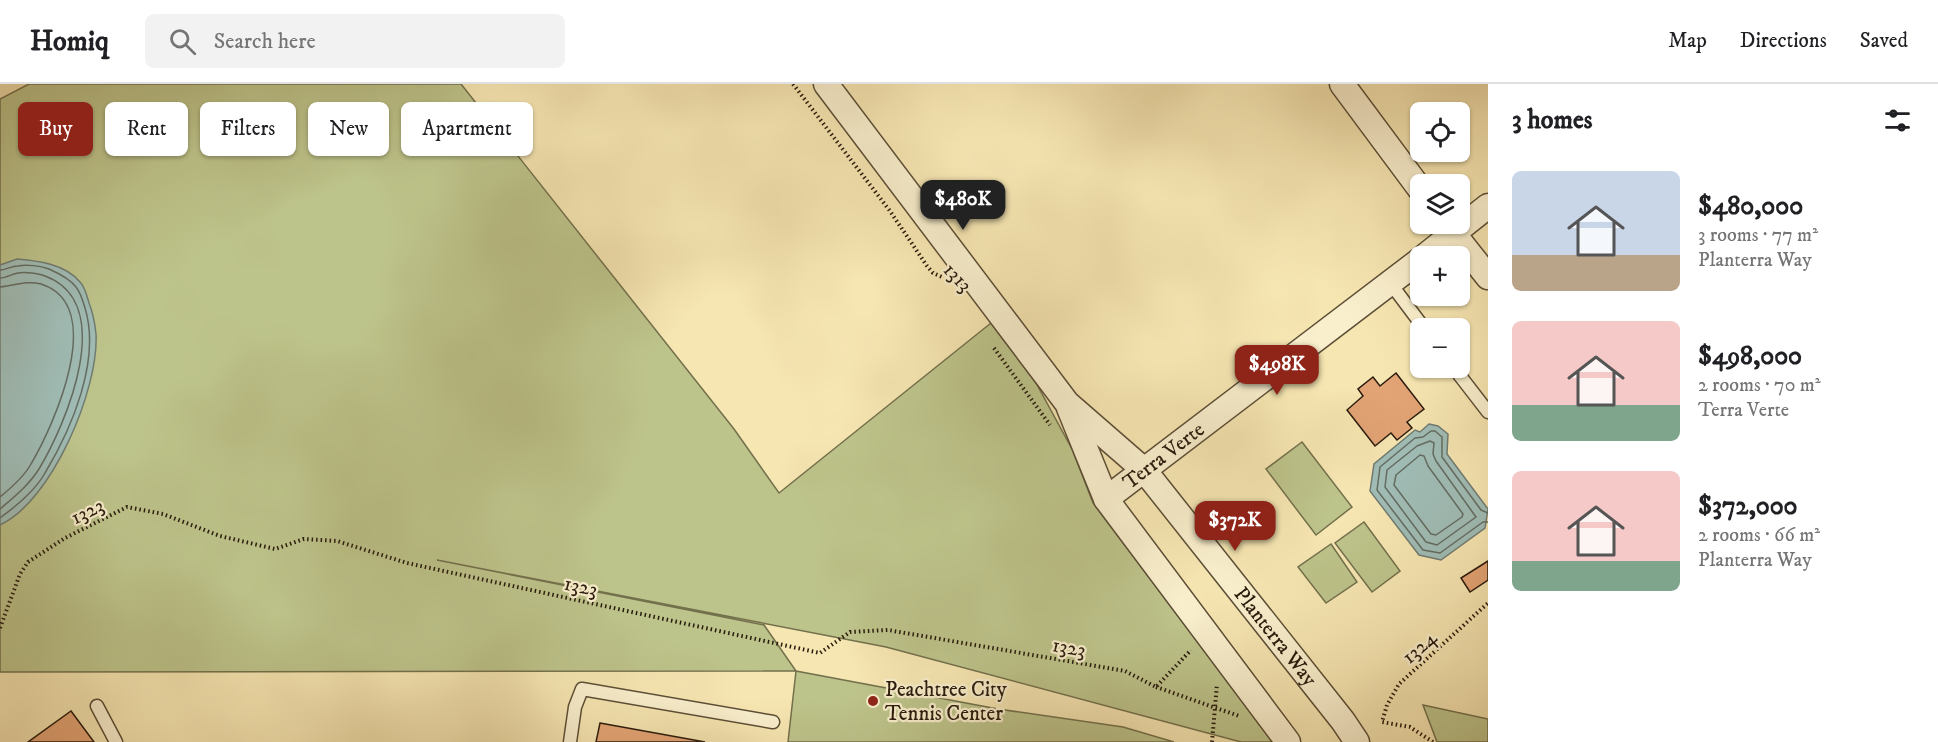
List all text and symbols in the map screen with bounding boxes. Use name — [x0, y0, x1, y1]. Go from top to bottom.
search box — [145, 14, 565, 68]
text: Homiq — [30, 24, 109, 59]
icon: search — [166, 25, 199, 58]
text: Search here — [214, 28, 316, 55]
text: Map — [1668, 28, 1707, 54]
text: Directions — [1740, 28, 1827, 54]
text: Saved — [1860, 28, 1908, 54]
chip: Buy — [18, 102, 93, 156]
chip: Rent — [105, 102, 188, 156]
chip: Filters — [200, 102, 296, 156]
chip: New — [308, 102, 389, 156]
chip: Apartment — [401, 102, 533, 156]
map controls — [1410, 102, 1470, 378]
button: locate — [1410, 102, 1470, 162]
text: 3 homes — [1512, 104, 1592, 137]
icon: filters — [1881, 104, 1914, 137]
button: layers — [1410, 174, 1470, 234]
pin: $480K — [921, 180, 1005, 231]
text: $480K — [934, 187, 992, 212]
text: $480,000 — [1698, 190, 1803, 223]
icon: home — [1560, 195, 1632, 267]
text: 3 rooms · 77 m² — [1698, 223, 1818, 248]
button: + — [1410, 246, 1470, 306]
text: Planterra Way — [1698, 248, 1812, 273]
street label: 1313 — [937, 257, 977, 298]
button: − — [1410, 318, 1470, 378]
text: $498,000 — [1698, 340, 1802, 373]
pin: $498K — [1235, 345, 1319, 396]
icon: home — [1560, 345, 1632, 417]
text: $498K — [1249, 352, 1305, 377]
text: 2 rooms · 70 m² — [1698, 373, 1821, 398]
text: Terra Verte — [1698, 398, 1789, 423]
street label: Terra Verte — [1118, 417, 1210, 496]
text: $372,000 — [1698, 490, 1798, 523]
street label: 1323 — [67, 493, 108, 531]
icon: home — [1560, 495, 1632, 567]
pin: $372K — [1193, 501, 1277, 552]
text: $372K — [1209, 508, 1261, 533]
text: 2 rooms · 66 m² — [1698, 523, 1820, 548]
text: Planterra Way — [1698, 548, 1812, 573]
street label: 1323 — [562, 571, 600, 603]
street label: Planterra Way — [1228, 582, 1323, 693]
street label: 1324 — [1397, 625, 1443, 670]
street label: 1323 — [1050, 632, 1088, 664]
place label: Peachtree City Tennis Center — [885, 677, 1008, 727]
marker: Peachtree City Tennis Center — [866, 694, 880, 708]

